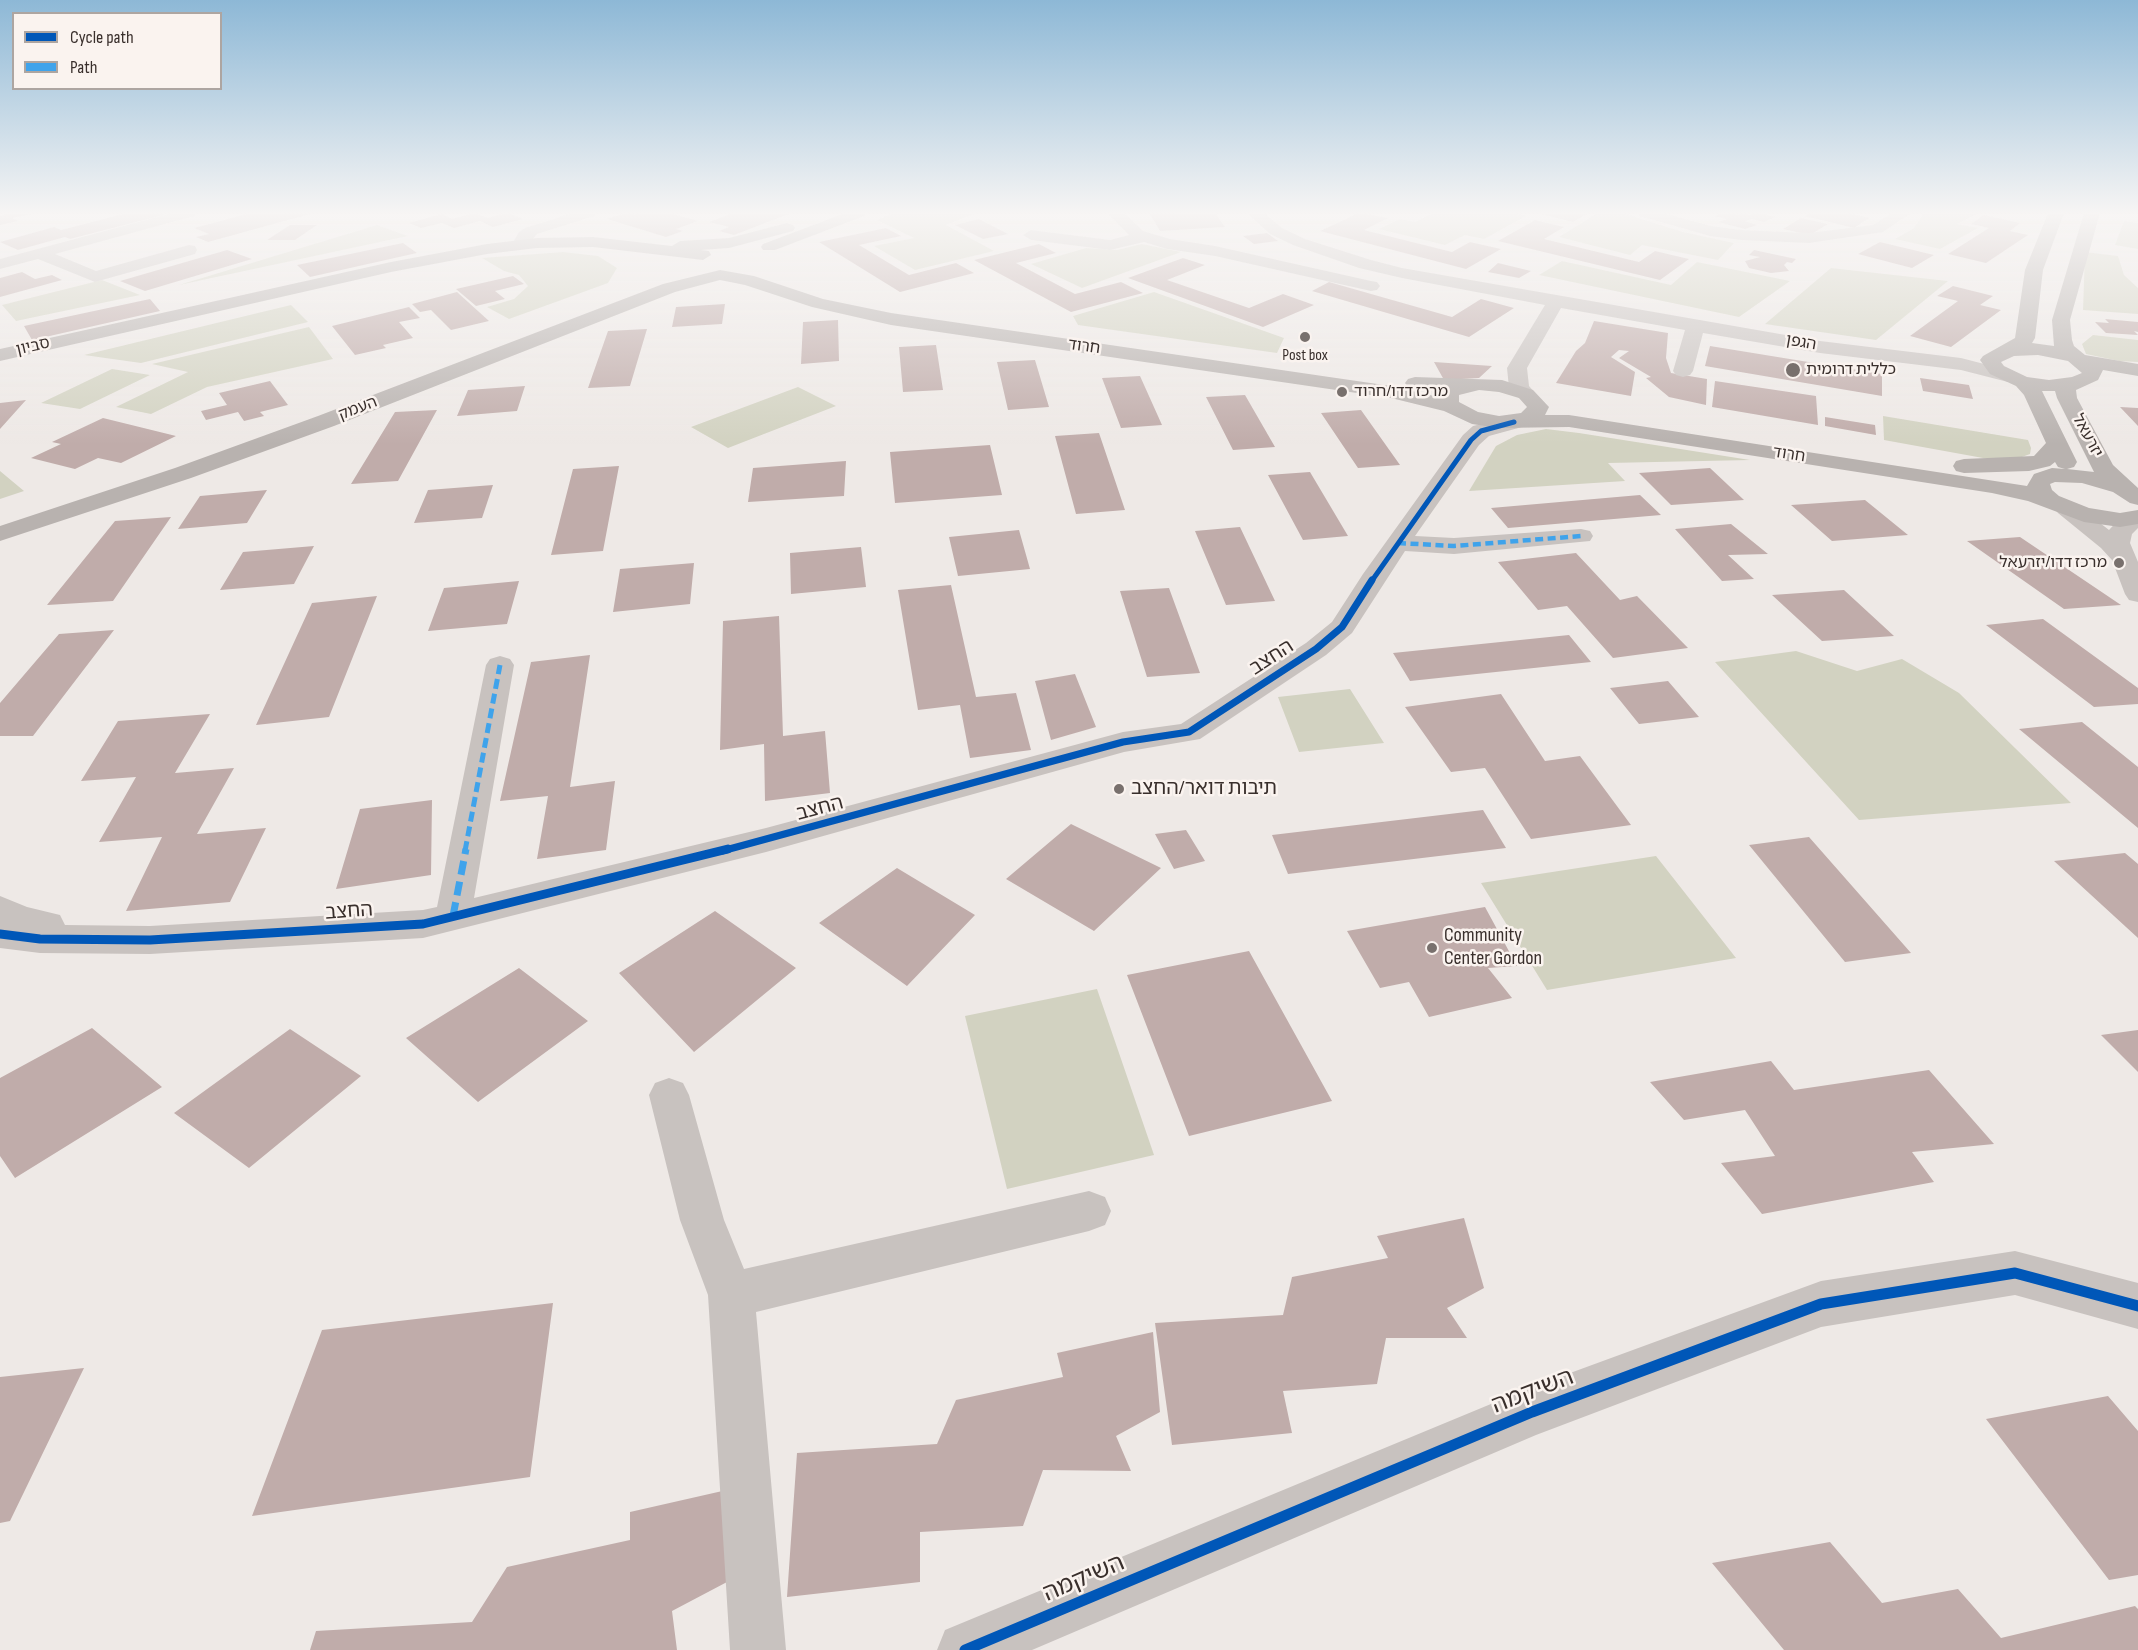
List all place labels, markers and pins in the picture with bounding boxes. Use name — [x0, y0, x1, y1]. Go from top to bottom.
marker: Post box — [1298, 330, 1312, 344]
place label: Post box — [1282, 346, 1328, 366]
place label: כללית דרומית — [1806, 360, 1896, 380]
marker: כללית דרומית — [1784, 361, 1802, 379]
place label: מרכז דדו/חרוד — [1354, 382, 1448, 402]
marker: מרכז דדו/חרוד — [1335, 385, 1349, 399]
place label: מרכז דדו/יזרעאל — [1999, 553, 2107, 573]
marker: מרכז דדו/יזרעאל — [2112, 556, 2126, 570]
place label: תיבות דואר/החצב — [1131, 777, 1277, 801]
marker: תיבות דואר/החצב — [1112, 782, 1126, 796]
place label: Community Center Gordon — [1444, 924, 1542, 971]
marker: Community Center Gordon — [1425, 941, 1439, 955]

